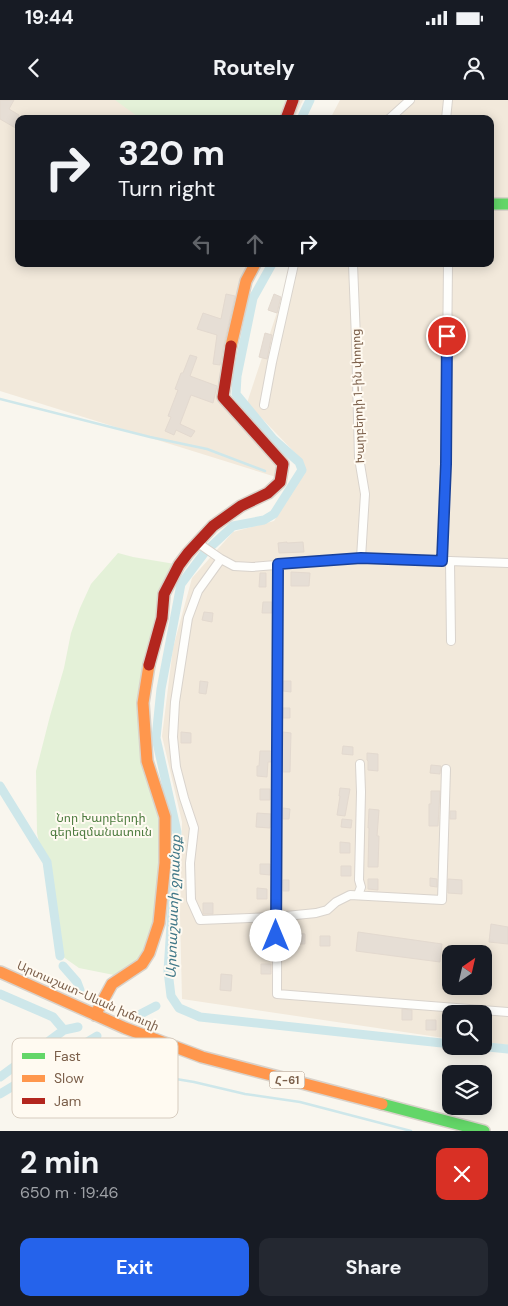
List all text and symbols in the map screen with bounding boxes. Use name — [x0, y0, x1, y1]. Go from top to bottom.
text: 19:44 — [25, 5, 74, 30]
text: Routely — [213, 53, 295, 82]
icon: back — [20, 54, 48, 82]
icon: person — [460, 54, 488, 82]
text: 320 m — [118, 130, 225, 176]
icon: right — [35, 135, 100, 200]
text: Turn right — [118, 174, 215, 203]
icon: left — [188, 230, 216, 258]
icon: ahead — [241, 230, 269, 258]
icon: right — [294, 230, 322, 258]
pin — [426, 315, 468, 357]
icon: arrive — [433, 322, 461, 350]
street label: Խարբերդի 1-ին փողոց — [348, 328, 368, 464]
park label: Նոր Խարբերդի գերեզմանատուն — [50, 810, 152, 840]
water label: Արտաշատի ջրանցք — [162, 834, 185, 979]
position arrow — [249, 909, 301, 961]
north arrow — [442, 945, 492, 995]
map controls — [442, 945, 492, 1115]
street label: Արտաշատ-Սևան խճուղի — [14, 957, 162, 1035]
button: search — [442, 1005, 492, 1055]
legend — [12, 1038, 178, 1118]
text: Fast — [54, 1047, 81, 1065]
button: layers — [442, 1065, 492, 1115]
text: Slow — [54, 1069, 84, 1087]
road number: Հ-61 — [270, 1072, 304, 1088]
text: Jam — [54, 1092, 81, 1110]
text: 2 min — [20, 1143, 99, 1182]
button: close — [436, 1148, 488, 1200]
text: 650 m · 19:46 — [20, 1182, 119, 1203]
button: Exit — [20, 1238, 249, 1296]
button: Share — [259, 1238, 488, 1296]

